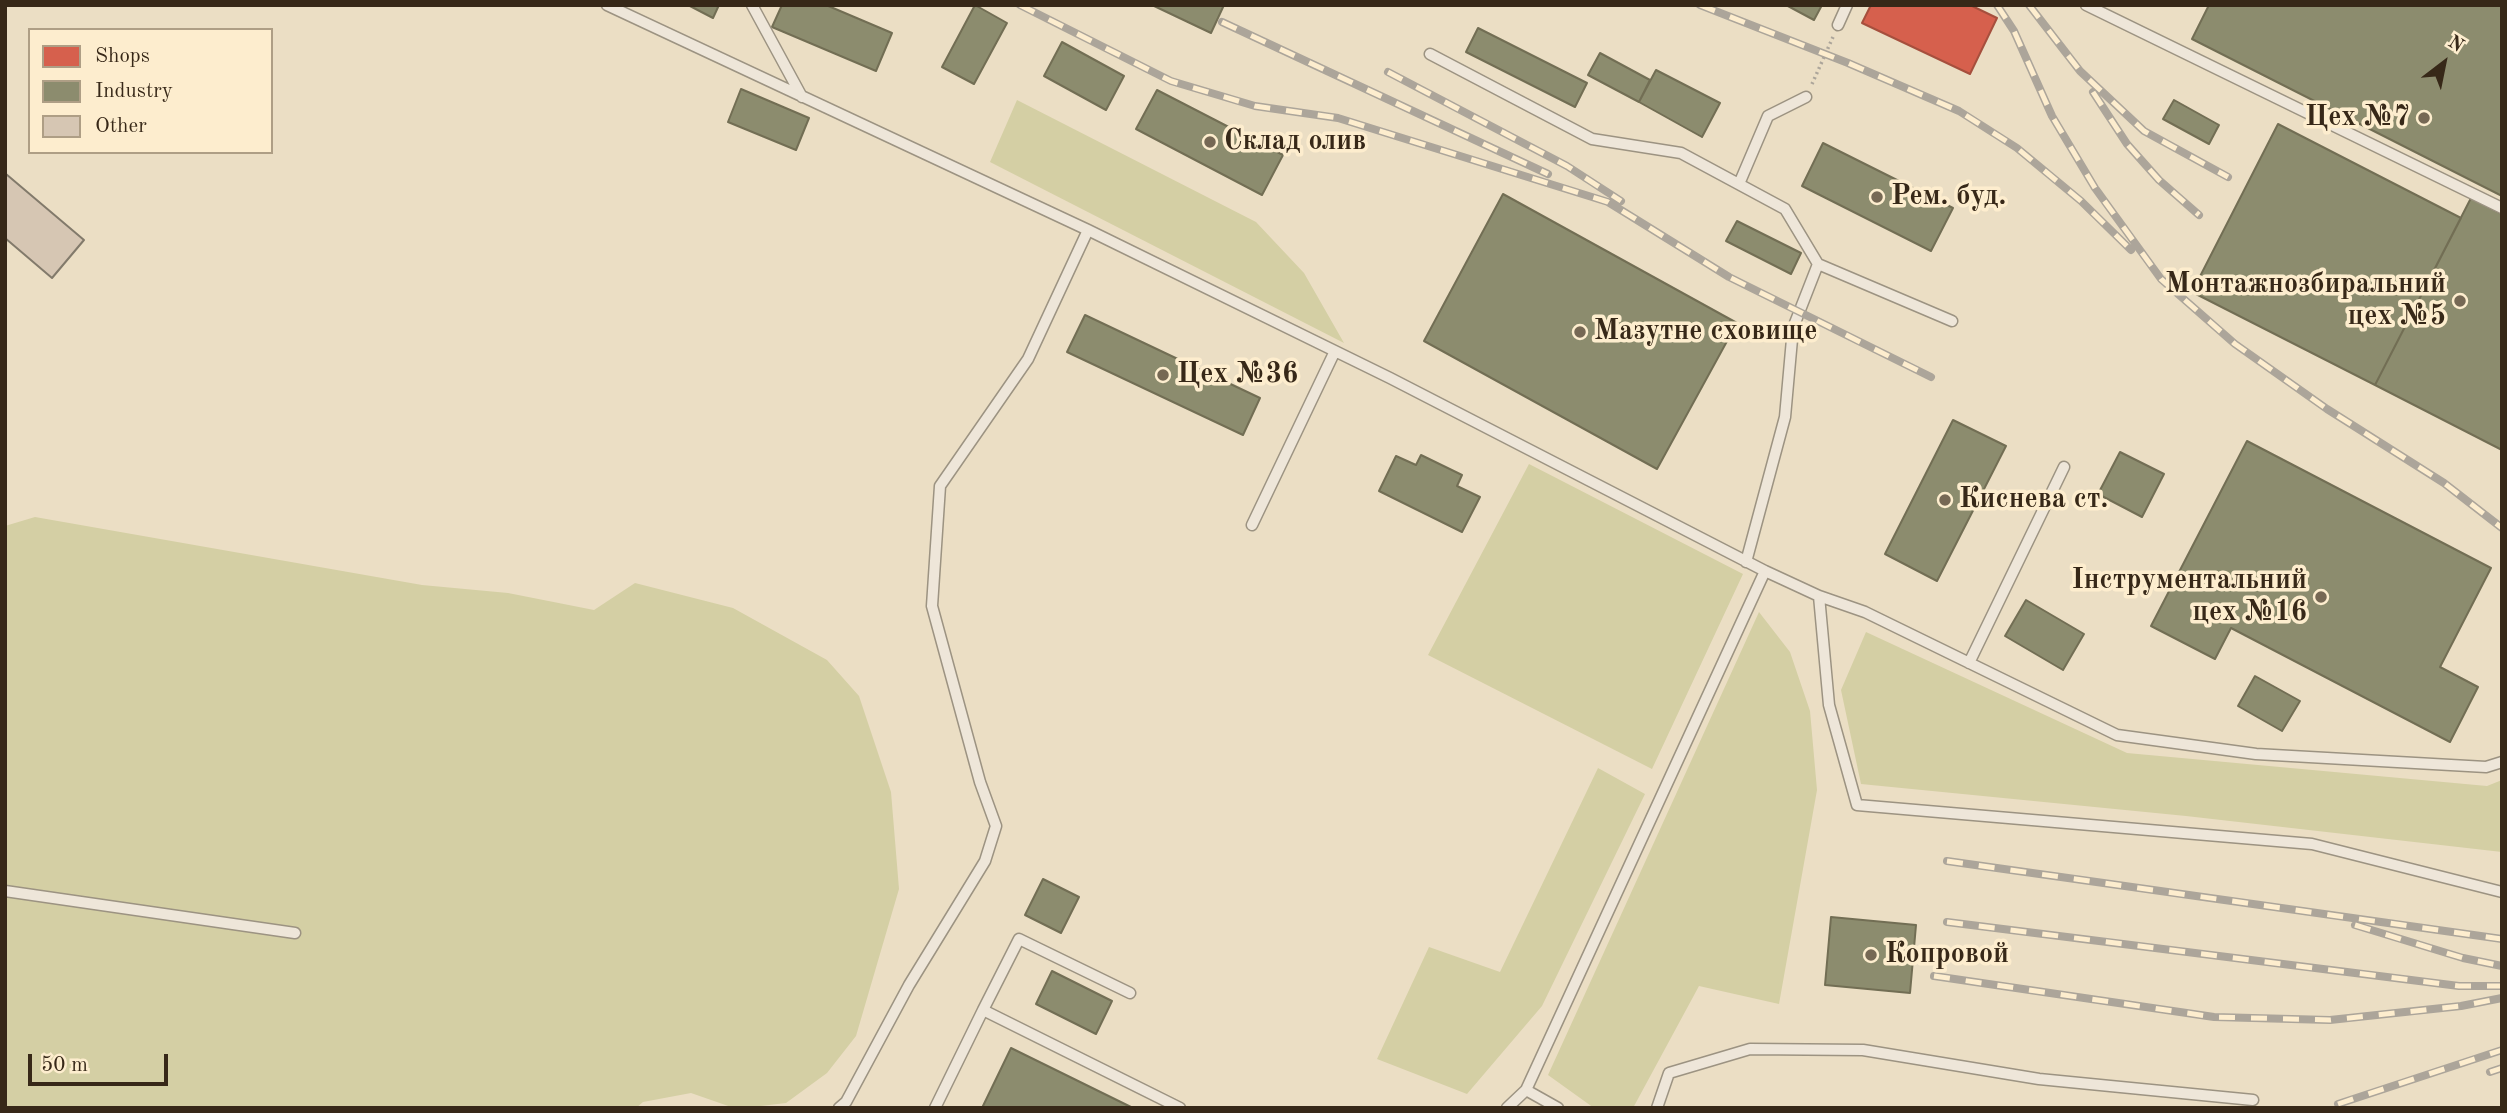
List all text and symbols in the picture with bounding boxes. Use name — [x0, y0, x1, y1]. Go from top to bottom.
legend — [28, 28, 273, 154]
north arrow — [2409, 28, 2479, 98]
text: N — [2444, 33, 2467, 57]
text: Shops — [95, 46, 150, 67]
text: Industry — [95, 81, 173, 102]
place label: Цех №7 — [2305, 101, 2410, 135]
marker: Цех №7 — [2416, 110, 2432, 126]
text: Other — [95, 116, 147, 137]
place label: Склад олив — [1224, 125, 1366, 159]
marker: Склад олив — [1202, 134, 1218, 150]
place label: Рем. буд. — [1891, 180, 2006, 214]
marker: Рем. буд. — [1869, 189, 1885, 205]
place label: Монтажнозбиральний цех №5 — [2165, 268, 2446, 334]
marker: Монтажнозбиральний цех №5 — [2452, 293, 2468, 309]
place label: Мазутне сховище — [1594, 315, 1817, 349]
marker: Мазутне сховище — [1572, 324, 1588, 340]
place label: Цех №36 — [1177, 358, 1298, 392]
marker: Цех №36 — [1155, 367, 1171, 383]
place label: Киснева ст. — [1959, 483, 2108, 517]
marker: Киснева ст. — [1937, 492, 1953, 508]
place label: Інструментальний цех №16 — [2071, 564, 2307, 630]
marker: Інструментальний цех №16 — [2313, 589, 2329, 605]
place label: Копровой — [1885, 938, 2009, 972]
marker: Копровой — [1863, 947, 1879, 963]
scale bar — [32, 1040, 172, 1084]
text: 50 m — [41, 1055, 88, 1076]

